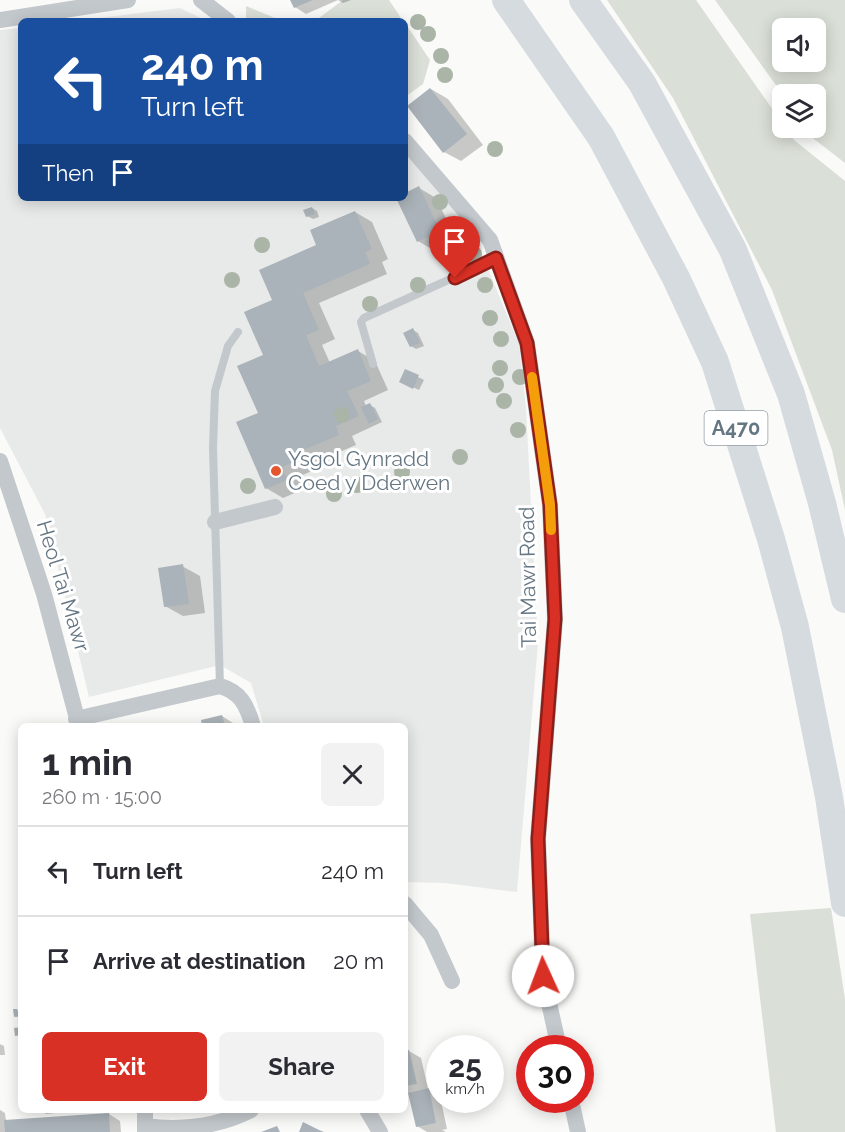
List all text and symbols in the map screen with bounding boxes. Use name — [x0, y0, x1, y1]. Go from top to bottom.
map controls — [772, 18, 826, 138]
button: sound — [772, 18, 826, 72]
text: 240 m — [141, 41, 264, 90]
icon: left — [42, 42, 120, 120]
button: layers — [772, 84, 826, 138]
text: Turn left — [141, 91, 244, 122]
icon: arrive — [106, 156, 139, 189]
text: Then — [42, 160, 94, 186]
pin — [429, 216, 480, 278]
icon: arrive — [438, 225, 471, 258]
road number: A470 — [704, 411, 768, 445]
place label: Ysgol Gynradd Coed y Dderwen — [288, 446, 450, 495]
marker: Ysgol Gynradd Coed y Dderwen — [269, 464, 283, 478]
street label: Tai Mawr Road — [514, 506, 541, 648]
street label: Heol Tai Mawr — [32, 517, 95, 655]
text: 1 min — [42, 741, 133, 783]
button: close — [321, 743, 384, 806]
text: 260 m · 15:00 — [42, 785, 162, 809]
icon: left — [42, 855, 75, 888]
text: Turn left — [93, 858, 183, 884]
text: 240 m — [321, 858, 384, 884]
position arrow — [511, 944, 575, 1008]
icon: arrive — [42, 945, 75, 978]
text: Arrive at destination — [93, 948, 306, 974]
text: 20 m — [333, 948, 384, 974]
button: Exit — [42, 1032, 207, 1101]
button: Share — [219, 1032, 384, 1101]
speed limit sign: 30 — [516, 1035, 594, 1113]
text: 25 — [448, 1049, 482, 1084]
text: km/h — [445, 1080, 485, 1098]

